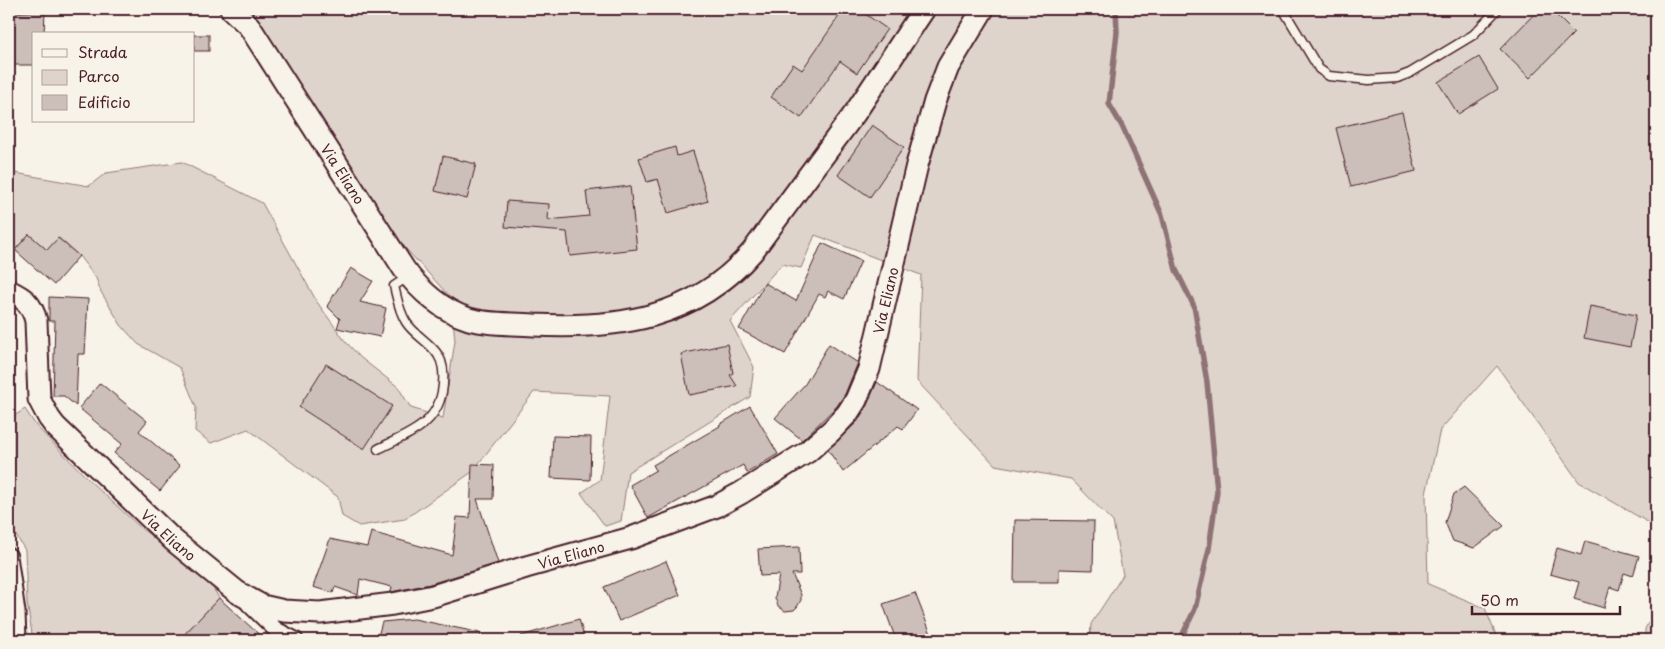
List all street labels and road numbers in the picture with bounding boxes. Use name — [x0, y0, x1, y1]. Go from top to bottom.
street label: Via Eliano — [316, 139, 371, 208]
street label: Via Eliano — [867, 265, 903, 336]
street label: Via Eliano — [136, 504, 201, 565]
street label: Via Eliano — [535, 535, 607, 574]

